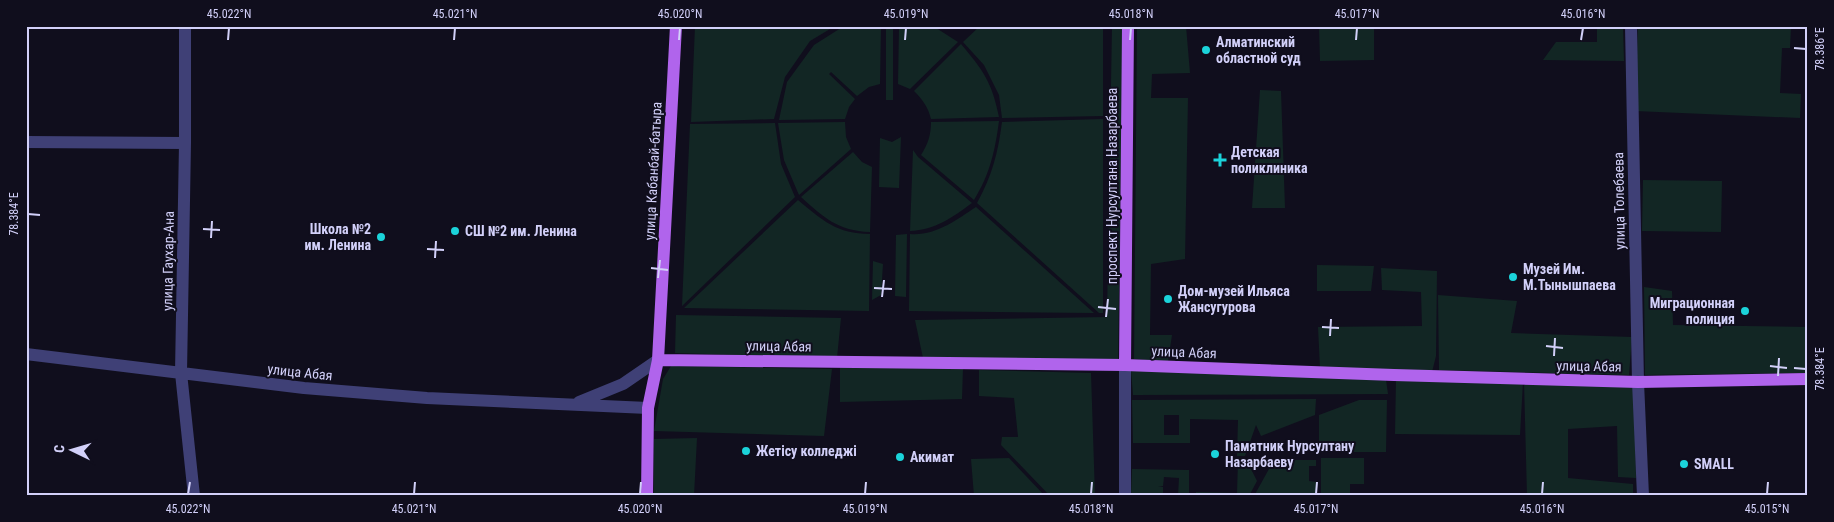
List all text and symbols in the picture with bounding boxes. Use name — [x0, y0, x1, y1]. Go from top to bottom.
text: 45.022°N — [207, 7, 251, 21]
text: 45.021°N — [433, 7, 477, 21]
text: 45.020°N — [658, 7, 702, 21]
text: 45.019°N — [884, 7, 928, 21]
text: 45.018°N — [1109, 7, 1153, 21]
text: 45.017°N — [1335, 7, 1379, 21]
text: 45.016°N — [1561, 7, 1605, 21]
text: 78.386°E — [1813, 27, 1827, 71]
place label: Алматинский областной суд — [1216, 34, 1301, 66]
marker: Алматинский областной суд — [1200, 44, 1212, 56]
street label: проспект Нурсултана Назарбаева — [1104, 88, 1120, 284]
street label: улица Кабанбай-батыра — [641, 101, 665, 241]
place label: Детская поликлиника — [1231, 144, 1308, 176]
street label: улица Толебаева — [1610, 152, 1628, 250]
marker: Детская поликлиника — [1213, 153, 1227, 167]
text: 78.384°E — [7, 192, 21, 236]
street label: улица Гаухар-Ана — [159, 211, 177, 311]
place label: Школа №2 им. Ленина — [305, 221, 371, 253]
place label: СШ №2 им. Ленина — [465, 223, 577, 239]
marker: СШ №2 им. Ленина — [449, 225, 461, 237]
marker: Школа №2 им. Ленина — [375, 231, 387, 243]
place label: Музей Им. М.Тынышпаева — [1523, 261, 1616, 293]
marker: Музей Им. М.Тынышпаева — [1507, 271, 1519, 283]
place label: Дом-музей Ильяса Жансугурова — [1178, 283, 1290, 315]
marker: Дом-музей Ильяса Жансугурова — [1162, 293, 1174, 305]
place label: Миграционная полиция — [1650, 295, 1735, 327]
marker: Миграционная полиция — [1739, 305, 1751, 317]
street label: улица Абая — [746, 337, 812, 355]
street label: улица Абая — [1151, 343, 1217, 361]
text: 78.384°E — [1813, 347, 1827, 391]
street label: улица Абая — [1556, 357, 1622, 375]
street label: улица Абая — [267, 361, 333, 383]
north arrow — [48, 424, 98, 474]
place label: Памятник Нурсултану Назарбаеву — [1225, 438, 1355, 470]
place label: Жетісу колледжі — [756, 443, 857, 459]
text: С — [51, 444, 67, 454]
marker: Жетісу колледжі — [740, 445, 752, 457]
marker: Памятник Нурсултану Назарбаеву — [1209, 448, 1221, 460]
place label: Акимат — [910, 449, 955, 465]
marker: Акимат — [894, 451, 906, 463]
place label: SMALL — [1694, 456, 1734, 472]
marker: SMALL — [1678, 458, 1690, 470]
text: 45.022°N — [166, 502, 210, 516]
text: 45.021°N — [392, 502, 436, 516]
text: 45.020°N — [618, 502, 662, 516]
text: 45.019°N — [843, 502, 887, 516]
text: 45.018°N — [1069, 502, 1113, 516]
text: 45.017°N — [1294, 502, 1338, 516]
text: 45.016°N — [1520, 502, 1564, 516]
text: 45.015°N — [1745, 502, 1789, 516]

